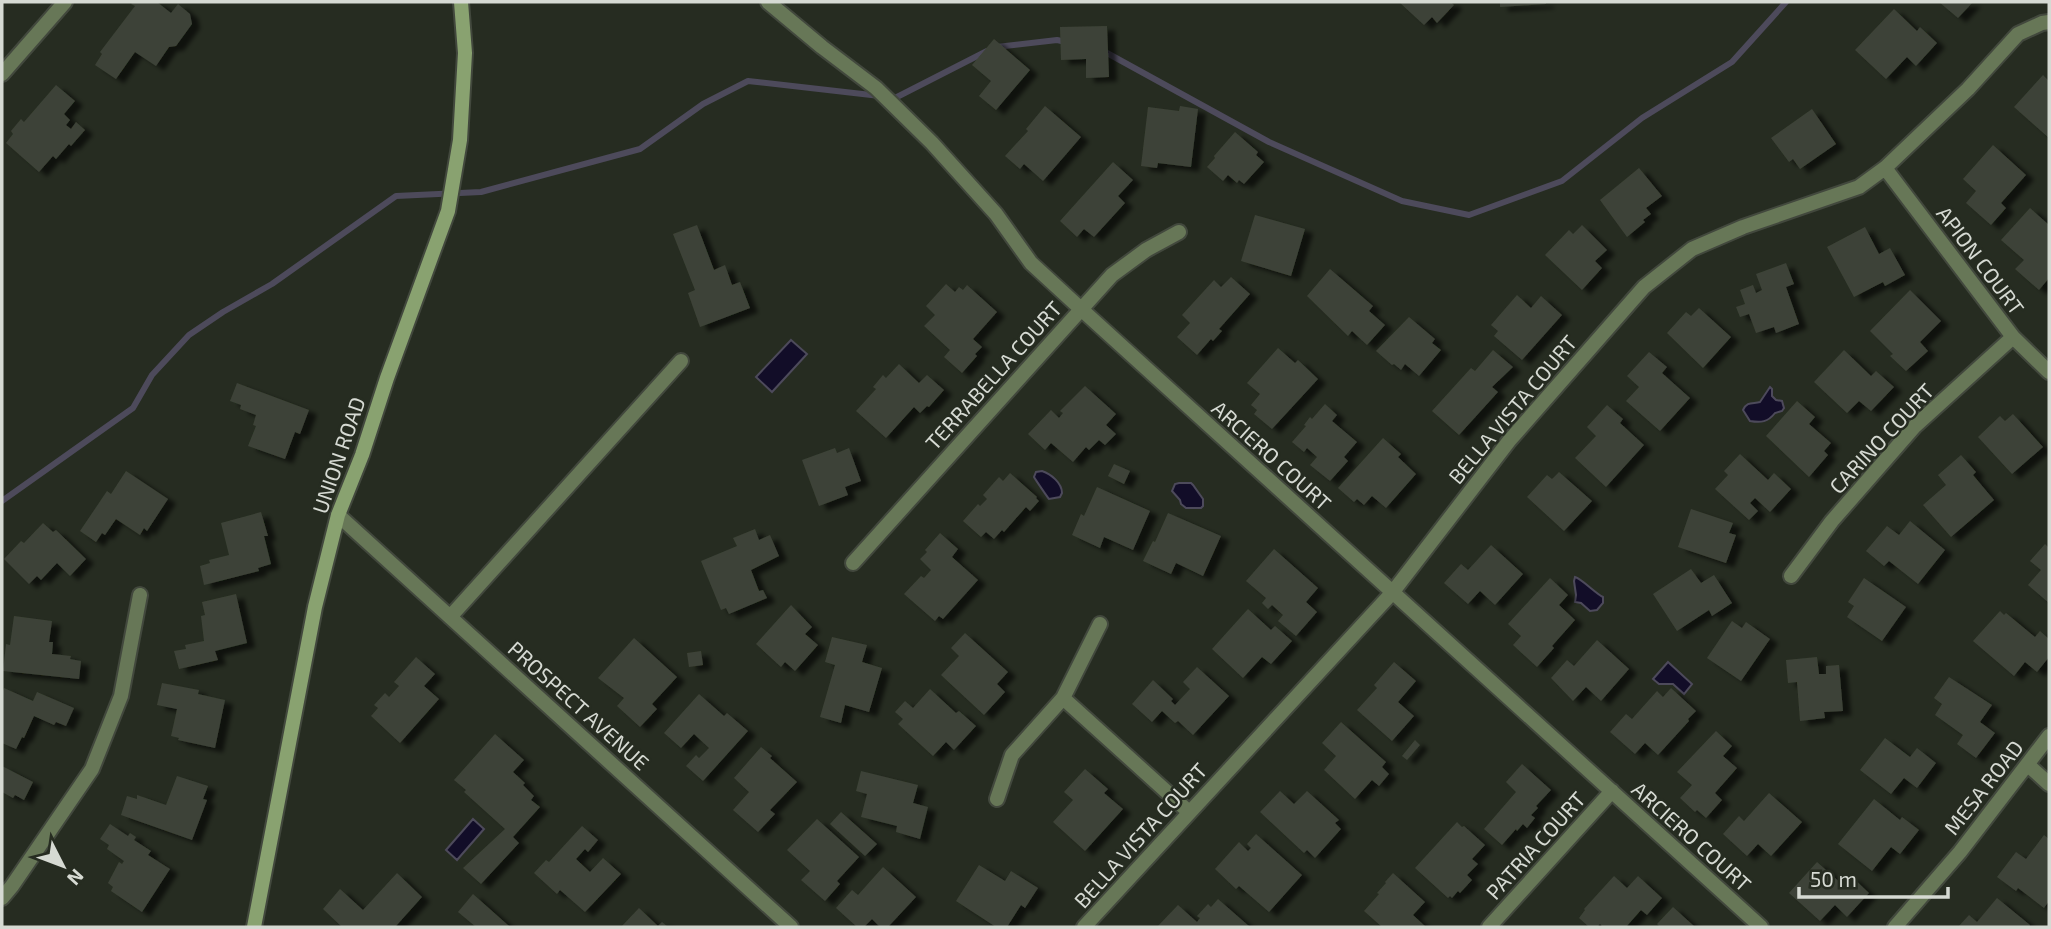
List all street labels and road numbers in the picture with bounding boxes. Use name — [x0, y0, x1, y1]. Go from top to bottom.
street label: APION COURT — [1932, 201, 2030, 319]
street label: TERRABELLA COURT — [920, 296, 1066, 454]
street label: BELLA VISTA COURT — [1443, 330, 1581, 488]
street label: CARINO COURT — [1824, 378, 1938, 498]
street label: UNION ROAD — [306, 393, 370, 517]
street label: ARCIERO COURT — [1207, 395, 1337, 515]
street label: PROSPECT AVENUE — [504, 635, 654, 775]
street label: MESA ROAD — [1938, 735, 2028, 839]
street label: BELLA VISTA COURT — [1068, 757, 1212, 913]
street label: ARCIERO COURT — [1627, 776, 1757, 896]
street label: PATRIA COURT — [1480, 786, 1590, 904]

